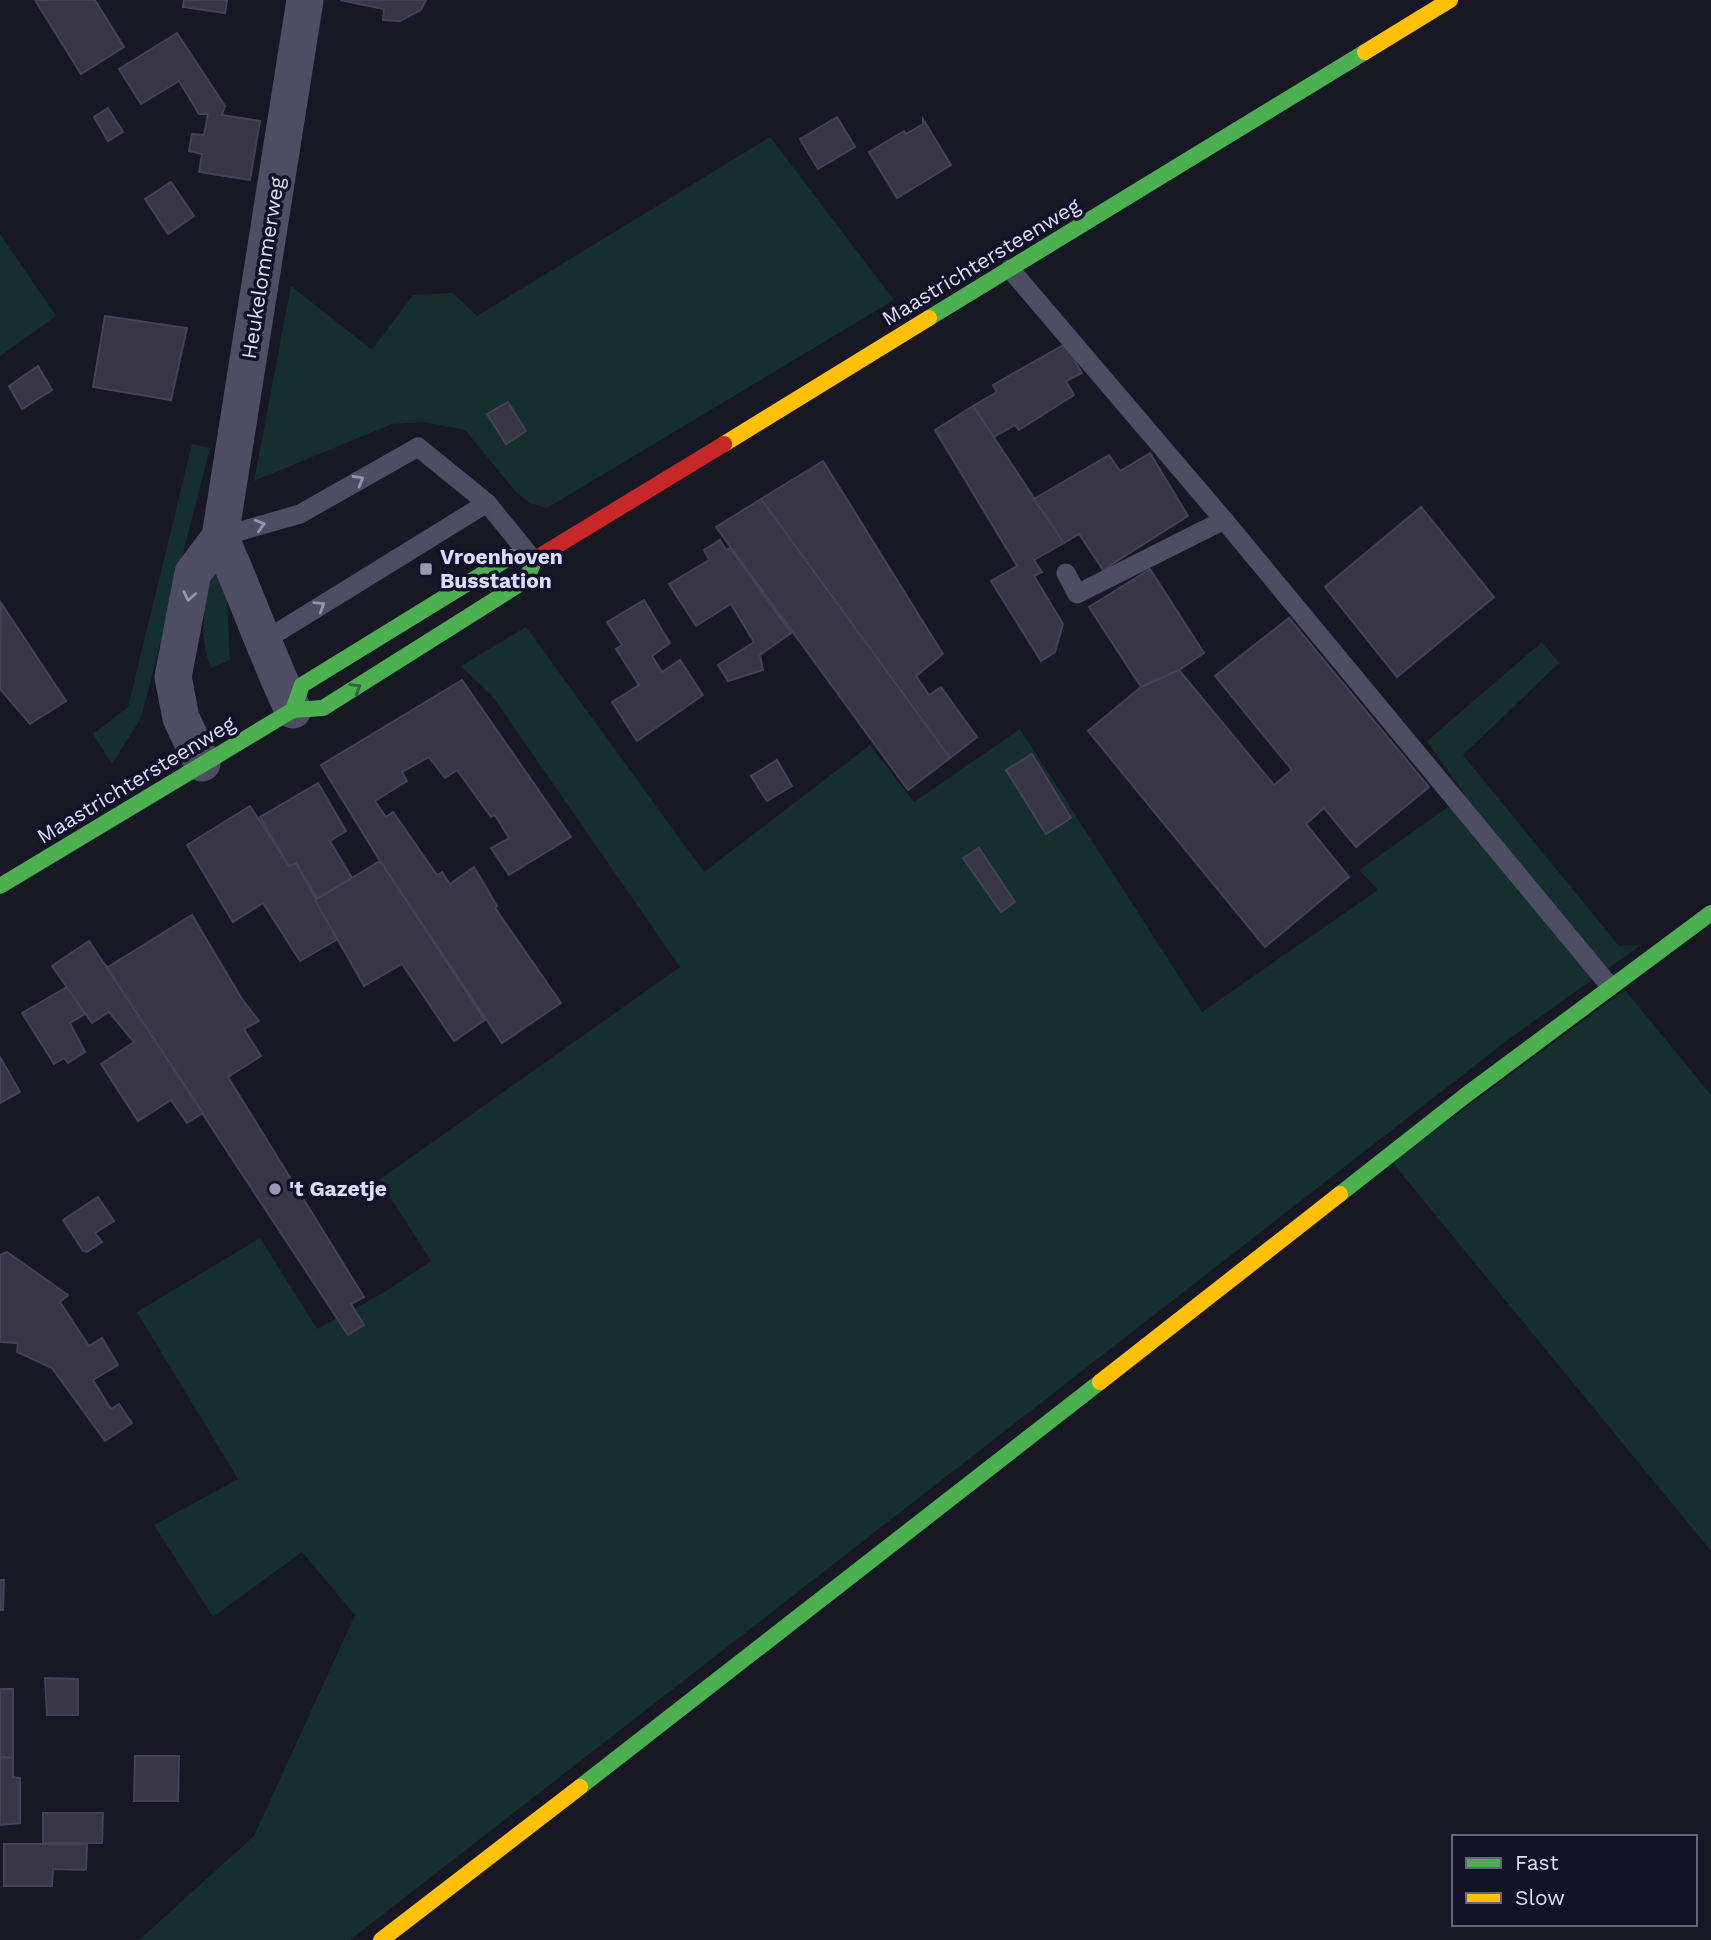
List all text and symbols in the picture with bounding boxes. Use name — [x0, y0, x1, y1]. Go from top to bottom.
street label: Heukelommerweg — [236, 174, 289, 361]
street label: Maastrichtersteenweg — [877, 192, 1085, 331]
one-way arrow — [352, 475, 364, 488]
one-way arrow — [254, 519, 266, 534]
place label: Vroenhoven Busstation — [440, 544, 563, 593]
marker: Vroenhoven Busstation — [418, 561, 434, 577]
one-way arrow — [182, 590, 197, 602]
one-way arrow — [312, 602, 325, 615]
one-way arrow — [348, 683, 361, 696]
street label: Maastrichtersteenweg — [32, 710, 240, 849]
place label: 't Gazetje — [289, 1176, 387, 1201]
marker: 't Gazetje — [267, 1181, 283, 1197]
legend — [1452, 1835, 1697, 1926]
text: Fast — [1515, 1850, 1559, 1875]
text: Slow — [1515, 1885, 1565, 1910]

